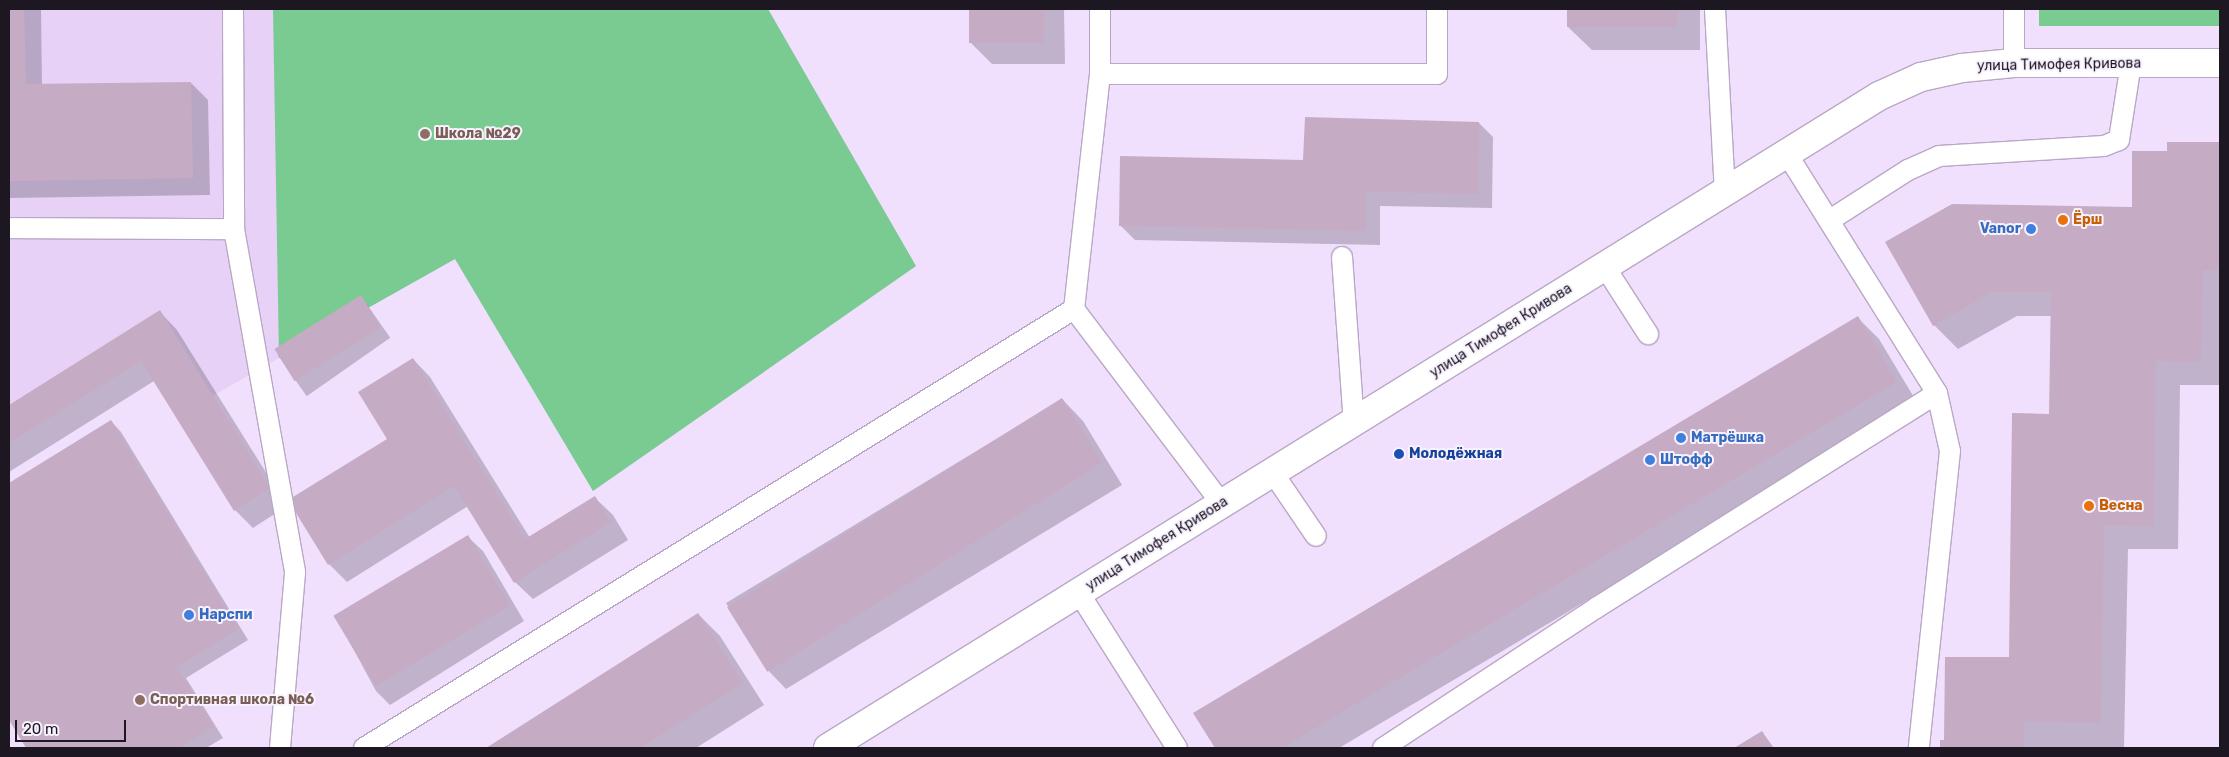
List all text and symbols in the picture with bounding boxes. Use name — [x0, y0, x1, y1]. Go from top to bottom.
street label: улица Тимофея Кривова — [1977, 55, 2141, 75]
place label: Школа №29 — [435, 126, 521, 142]
marker: Школа №29 — [419, 128, 431, 140]
place label: Ёрш — [2073, 212, 2102, 228]
marker: Ёрш — [2057, 214, 2069, 226]
place label: Vanor — [1980, 221, 2021, 237]
marker: Vanor — [2025, 223, 2037, 235]
street label: улица Тимофея Кривова — [1427, 280, 1575, 382]
place label: Матрёшка — [1691, 430, 1764, 446]
marker: Матрёшка — [1675, 432, 1687, 444]
place label: Молодёжная — [1409, 446, 1502, 462]
marker: Молодёжная — [1393, 448, 1405, 460]
place label: Штофф — [1660, 452, 1713, 468]
marker: Штофф — [1644, 454, 1656, 466]
street label: улица Тимофея Кривова — [1083, 493, 1231, 595]
place label: Весна — [2099, 498, 2143, 514]
marker: Весна — [2083, 500, 2095, 512]
place label: Нарспи — [199, 607, 253, 623]
marker: Нарспи — [183, 609, 195, 621]
place label: Спортивная школа №6 — [150, 692, 314, 708]
marker: Спортивная школа №6 — [134, 694, 146, 706]
scale bar — [18, 710, 129, 742]
text: 20 m — [23, 720, 58, 738]

